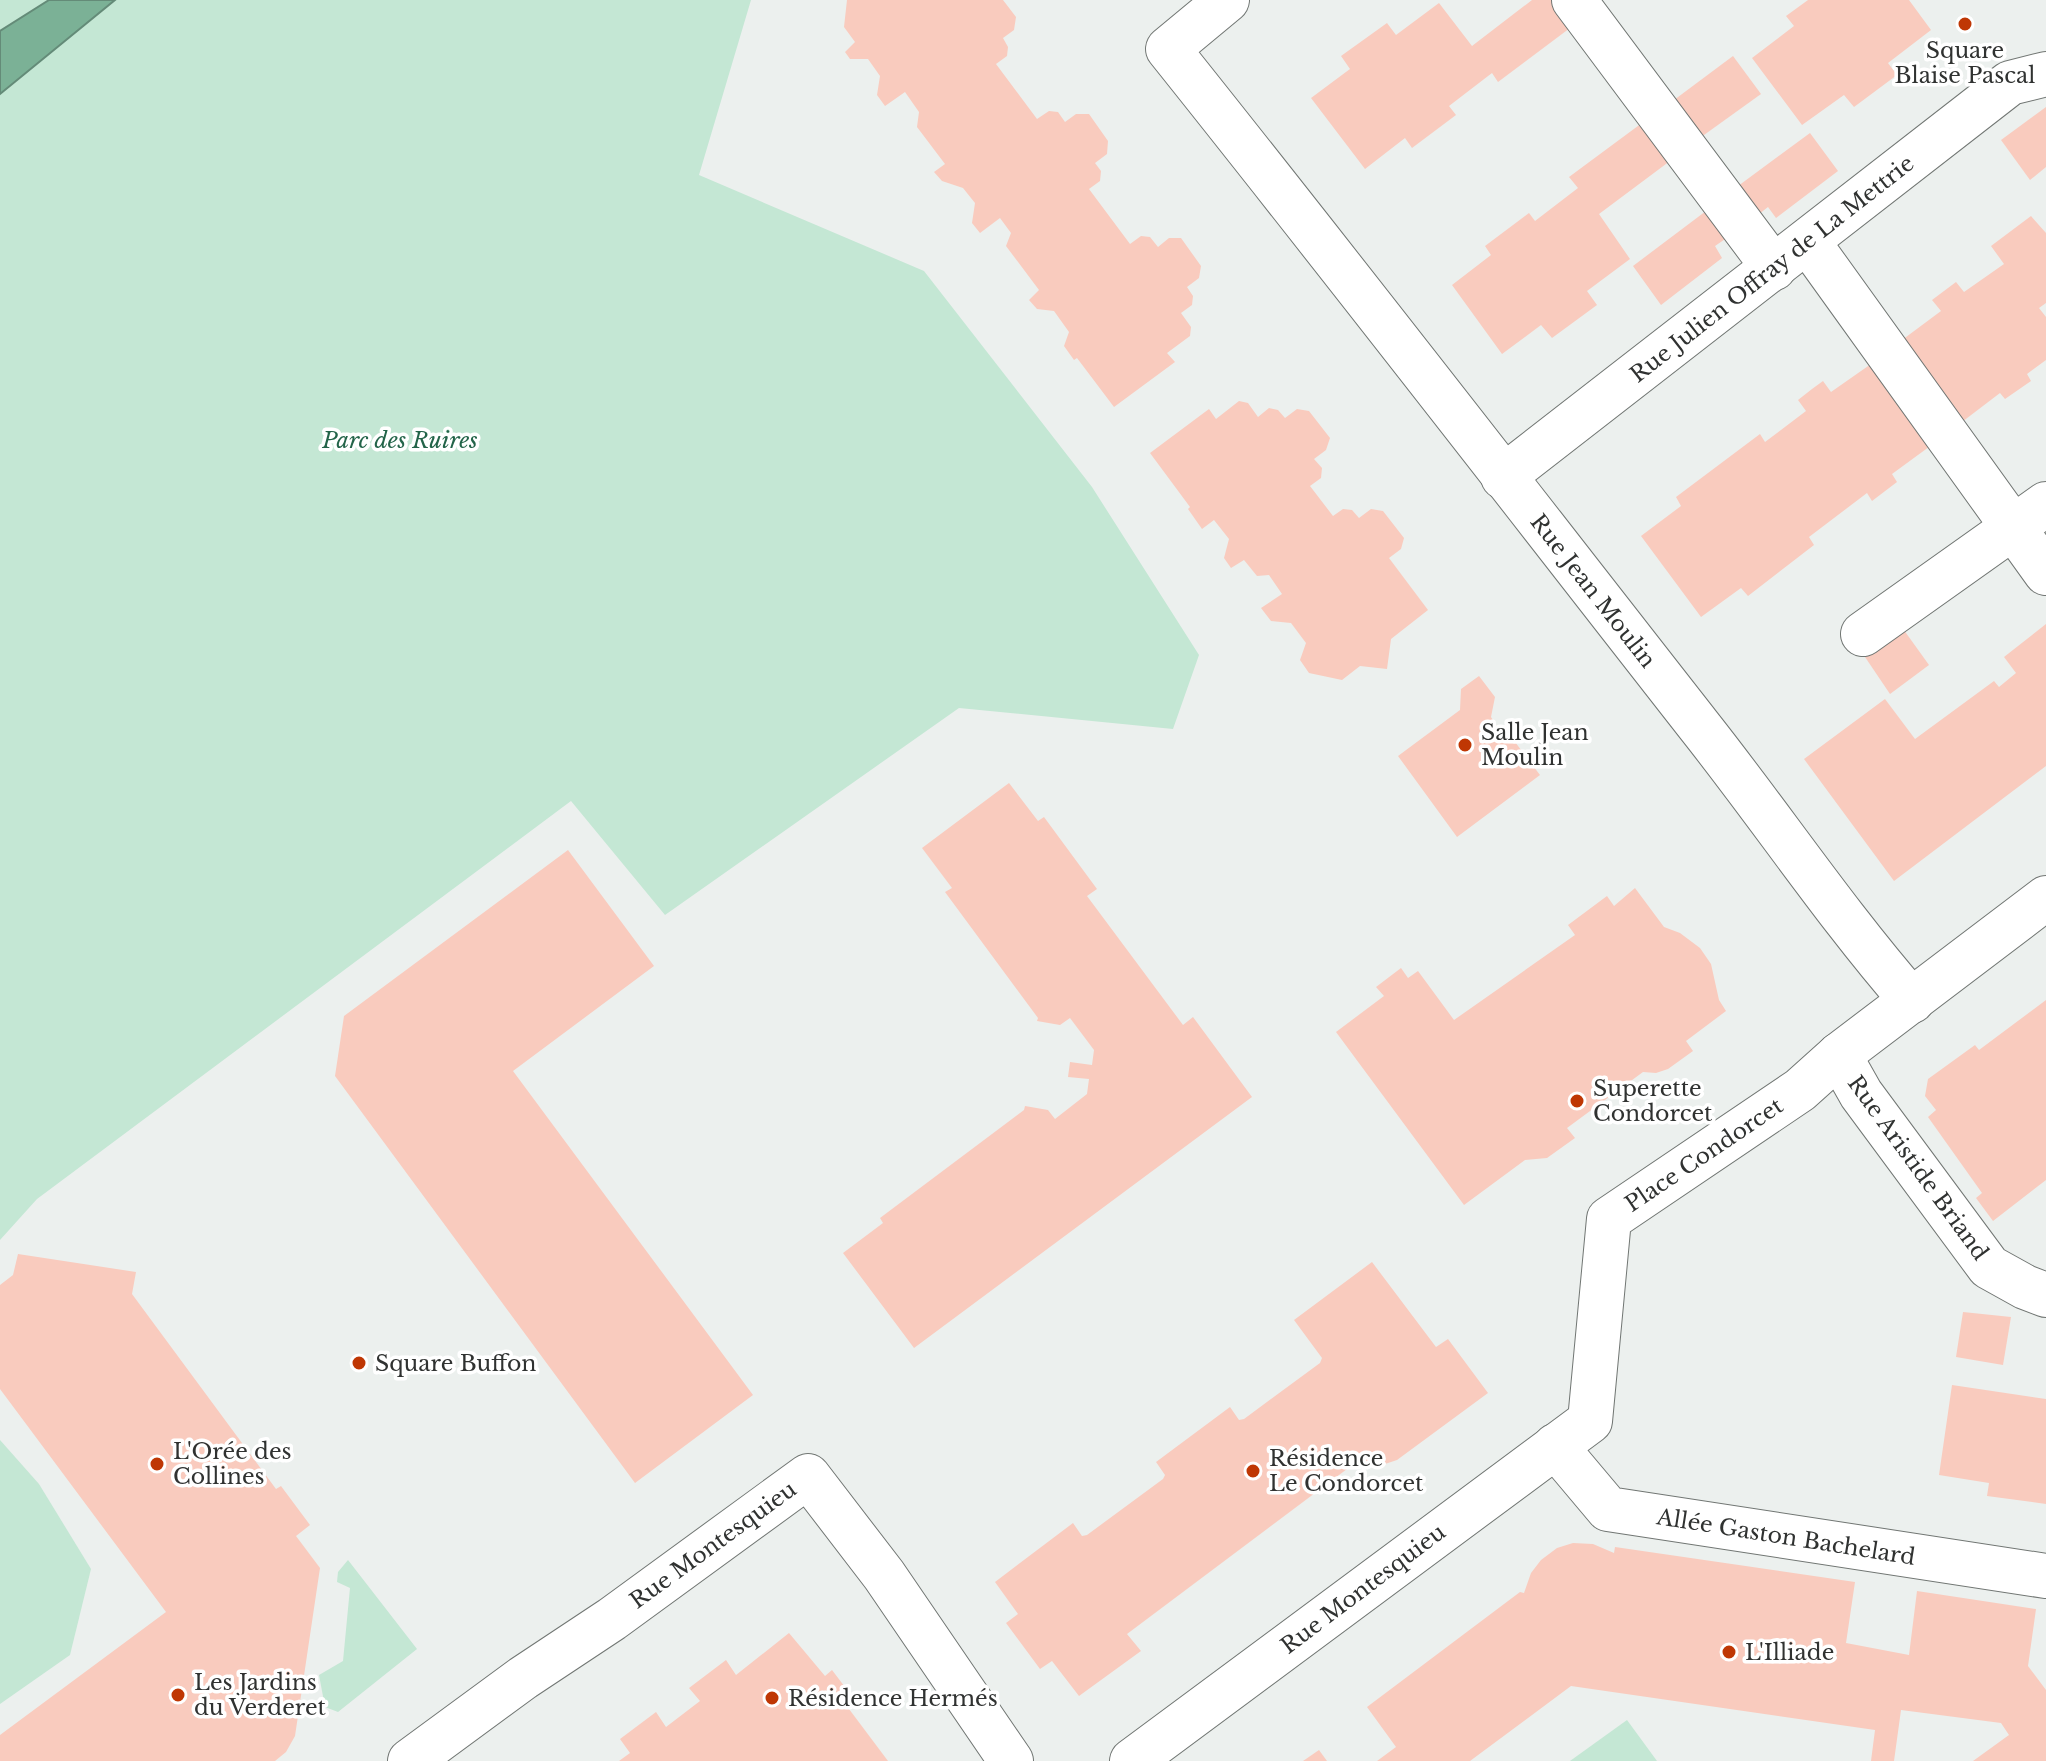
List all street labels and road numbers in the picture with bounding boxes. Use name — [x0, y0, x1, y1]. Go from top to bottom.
street label: Rue Julien Offray de La Mettrie — [1625, 150, 1919, 388]
street label: Rue Jean Moulin — [1525, 509, 1661, 673]
street label: Rue Aristide Briand — [1842, 1070, 1994, 1266]
street label: Place Condorcet — [1620, 1092, 1789, 1218]
street label: Rue Montesquieu — [625, 1476, 802, 1614]
street label: Allée Gaston Bachelard — [1654, 1503, 1917, 1571]
street label: Rue Montesquieu — [1275, 1518, 1451, 1660]

